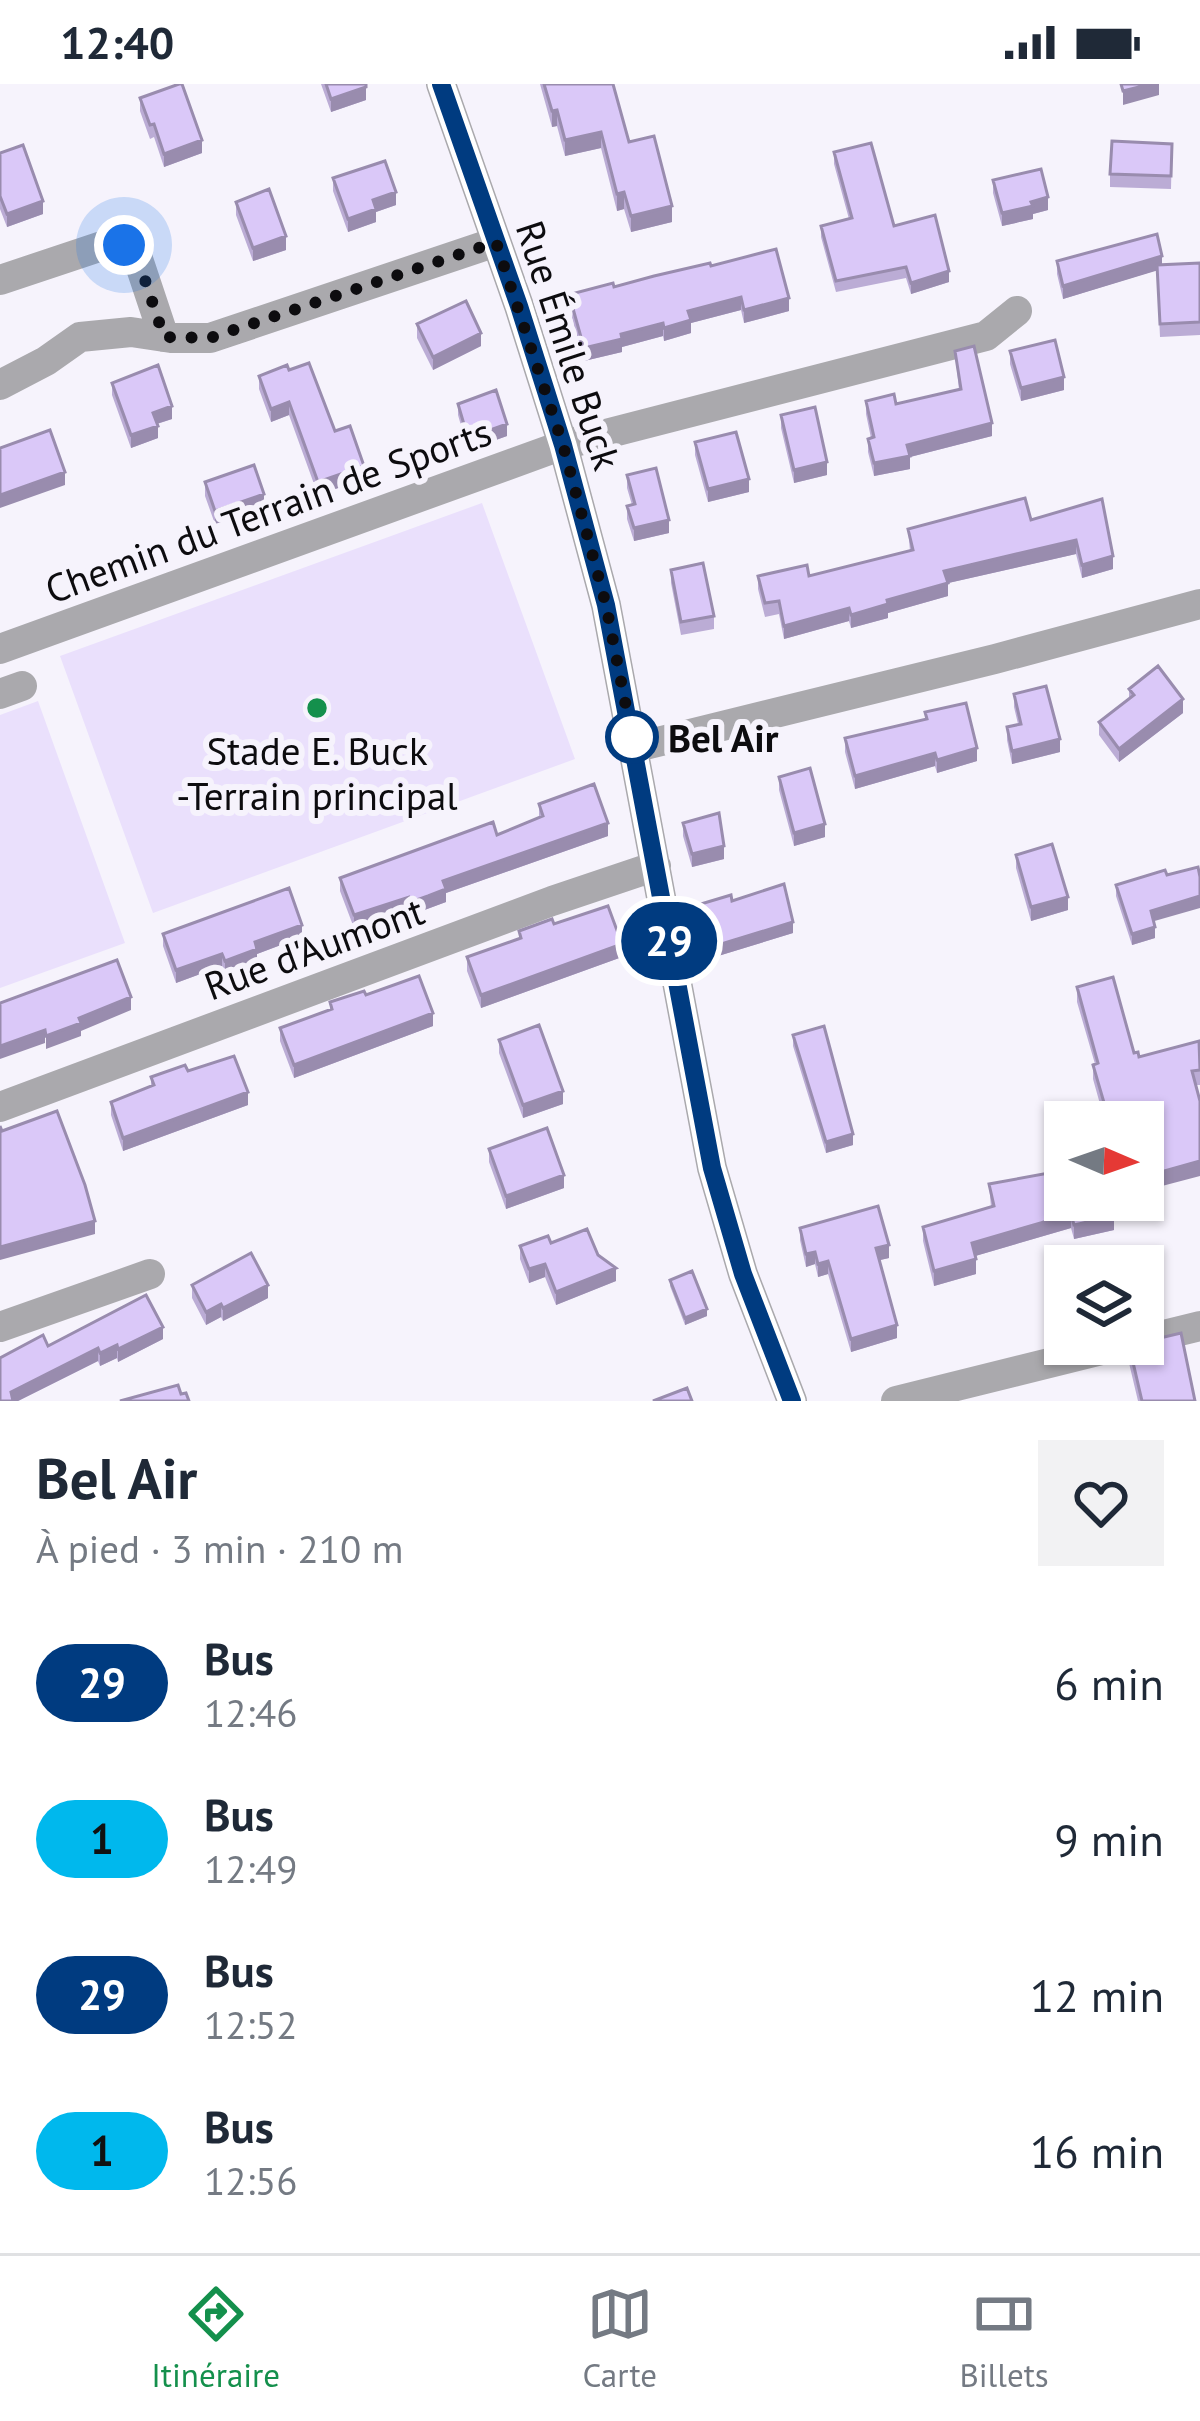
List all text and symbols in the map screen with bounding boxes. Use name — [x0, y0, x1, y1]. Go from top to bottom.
text: 12:40 — [60, 13, 174, 71]
street label: Rue Émile Buck — [505, 214, 633, 476]
your location — [94, 215, 154, 275]
street label: Chemin du Terrain de Sports — [38, 405, 498, 615]
marker: Stade E. Buck -Terrain principal — [304, 695, 330, 721]
marker: Bel Air — [607, 712, 657, 762]
place label: Bel Air — [668, 712, 779, 763]
place label: Stade E. Buck -Terrain principal — [176, 725, 458, 821]
street label: Rue d'Aumont — [197, 885, 431, 1011]
line badge: 29 — [615, 902, 723, 980]
text: 29 — [645, 913, 693, 968]
north arrow — [1044, 1101, 1164, 1221]
map controls — [1044, 1101, 1164, 1365]
button: layers — [1044, 1245, 1164, 1365]
button: heart — [1038, 1440, 1164, 1566]
text: Bel Air — [36, 1441, 197, 1515]
text: À pied · 3 min · 210 m — [36, 1523, 403, 1574]
text: Bus — [204, 1629, 274, 1687]
text: 6 min — [1054, 1654, 1164, 1712]
text: 29 — [78, 1655, 126, 1710]
text: 12:46 — [204, 1687, 298, 1738]
text: Bus — [204, 1785, 274, 1843]
text: 9 min — [1054, 1810, 1164, 1868]
text: 1 — [90, 1811, 114, 1866]
text: 12:49 — [204, 1843, 298, 1894]
text: Bus — [204, 1941, 274, 1999]
text: 12 min — [1030, 1966, 1164, 2024]
text: 29 — [78, 1967, 126, 2022]
text: 12:52 — [204, 1999, 298, 2050]
text: Bus — [204, 2097, 274, 2155]
text: 16 min — [1030, 2122, 1164, 2180]
text: 1 — [90, 2123, 114, 2178]
text: 12:56 — [204, 2155, 298, 2206]
tab: Itinéraire — [151, 2281, 280, 2396]
tab: Carte — [583, 2281, 657, 2396]
tab: Billets — [960, 2281, 1049, 2396]

